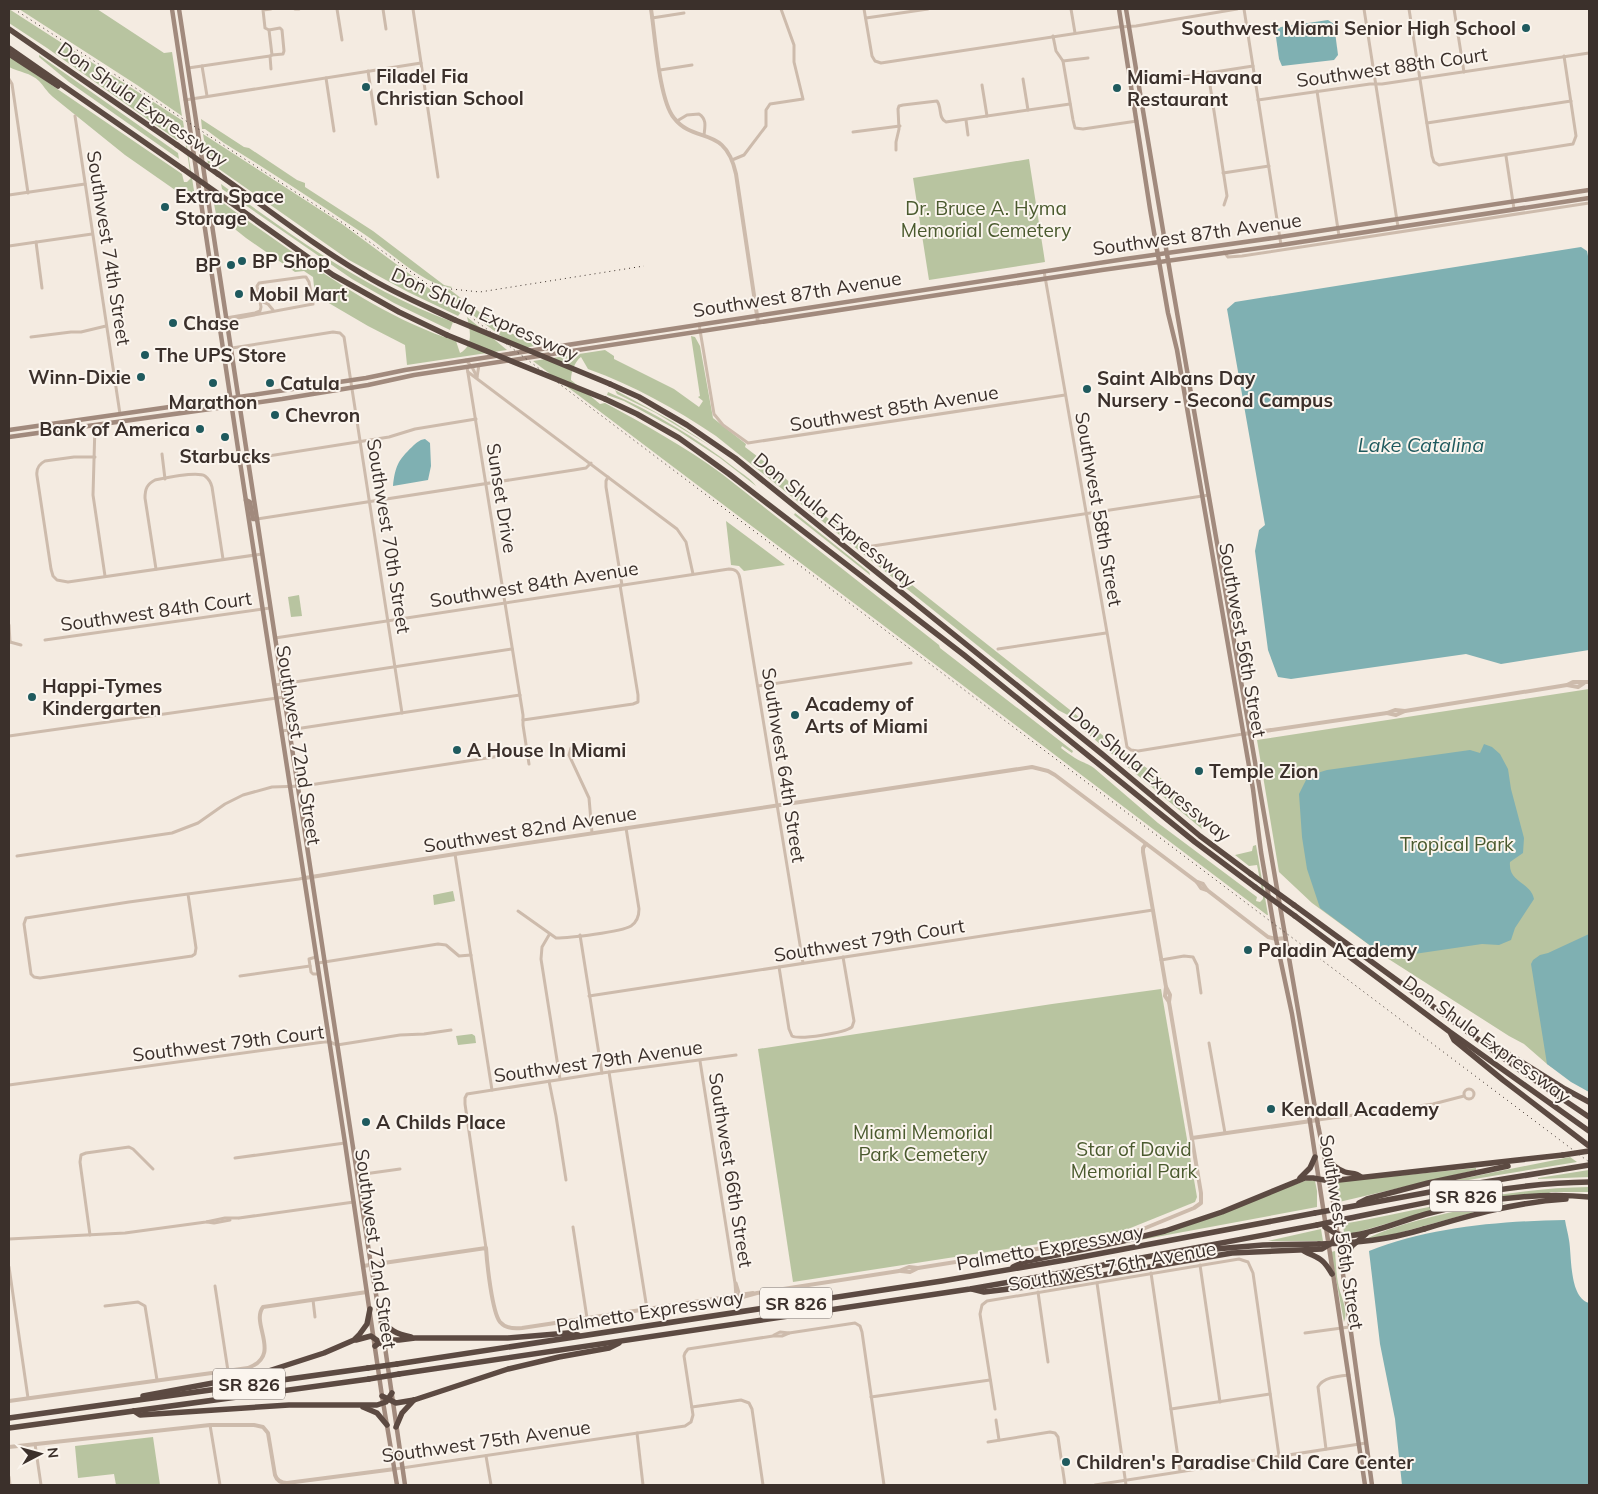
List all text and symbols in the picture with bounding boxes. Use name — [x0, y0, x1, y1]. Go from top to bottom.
place label: Southwest Miami Senior High School — [1181, 16, 1516, 40]
marker: Southwest Miami Senior High School — [1520, 22, 1532, 34]
street label: Don Shula Expressway — [53, 36, 233, 172]
street label: Southwest 88th Court — [1295, 42, 1489, 92]
place label: Filadel Fia Christian School — [376, 64, 524, 110]
place label: Miami-Havana Restaurant — [1127, 65, 1262, 111]
marker: Filadel Fia Christian School — [360, 81, 372, 93]
marker: Miami-Havana Restaurant — [1111, 82, 1123, 94]
street label: Southwest 74th Street — [82, 149, 136, 348]
place label: Extra Space Storage — [175, 184, 284, 230]
park label: Dr. Bruce A. Hyma Memorial Cemetery — [901, 196, 1071, 242]
marker: Extra Space Storage — [159, 201, 171, 213]
street label: Southwest 87th Avenue — [1091, 207, 1303, 261]
place label: BP Shop — [252, 249, 330, 273]
place label: BP — [195, 253, 221, 277]
marker: BP Shop — [236, 255, 248, 267]
marker: BP — [225, 259, 237, 271]
street label: Don Shula Expressway — [388, 262, 582, 366]
street label: Southwest 87th Avenue — [691, 266, 903, 322]
place label: Mobil Mart — [249, 282, 347, 306]
marker: Mobil Mart — [233, 288, 245, 300]
place label: Chase — [183, 311, 239, 335]
marker: Chase — [167, 317, 179, 329]
place label: The UPS Store — [155, 343, 286, 367]
marker: The UPS Store — [139, 349, 151, 361]
place label: Winn-Dixie — [28, 365, 131, 389]
place label: Saint Albans Day Nursery - Second Campus — [1097, 366, 1333, 412]
marker: Winn-Dixie — [135, 371, 147, 383]
place label: Catula — [280, 371, 340, 395]
marker: Marathon — [207, 377, 219, 389]
marker: Catula — [264, 377, 276, 389]
street label: Southwest 85th Avenue — [788, 380, 1000, 436]
marker: Saint Albans Day Nursery - Second Campus — [1081, 383, 1093, 395]
place label: Marathon — [169, 390, 257, 414]
place label: Chevron — [285, 403, 360, 427]
marker: Chevron — [269, 409, 281, 421]
street label: Southwest 58th Street — [1070, 410, 1128, 608]
place label: Bank of America — [39, 417, 190, 441]
marker: Bank of America — [194, 423, 206, 435]
marker: Starbucks — [219, 431, 231, 443]
water label: Lake Catalina — [1358, 432, 1484, 457]
street label: Southwest 70th Street — [362, 437, 416, 636]
street label: Sunset Drive — [481, 441, 523, 555]
place label: Starbucks — [179, 444, 271, 468]
street label: Don Shula Expressway — [749, 447, 921, 593]
street label: Southwest 56th Street — [1214, 541, 1272, 739]
street label: Southwest 84th Avenue — [428, 556, 640, 612]
street label: Southwest 84th Court — [59, 586, 253, 636]
street label: Southwest 72nd Street — [271, 643, 327, 847]
street label: Southwest 64th Street — [757, 666, 811, 865]
place label: Happi-Tymes Kindergarten — [42, 674, 162, 720]
marker: Happi-Tymes Kindergarten — [26, 691, 38, 703]
place label: Academy of Arts of Miami — [805, 692, 928, 738]
street label: Don Shula Expressway — [1064, 701, 1236, 847]
marker: Academy of Arts of Miami — [789, 709, 801, 721]
place label: A House In Miami — [467, 738, 626, 762]
marker: A House In Miami — [451, 744, 463, 756]
place label: Temple Zion — [1209, 759, 1318, 783]
marker: Temple Zion — [1193, 765, 1205, 777]
street label: Southwest 82nd Avenue — [422, 800, 638, 858]
park label: Tropical Park — [1400, 832, 1514, 856]
street label: Southwest 79th Court — [772, 913, 966, 967]
place label: Paladin Academy — [1258, 938, 1418, 962]
marker: Paladin Academy — [1242, 944, 1254, 956]
street label: Don Shula Expressway — [1398, 970, 1576, 1108]
street label: Southwest 79th Court — [131, 1019, 325, 1067]
street label: Southwest 79th Avenue — [492, 1034, 704, 1088]
street label: Southwest 66th Street — [704, 1071, 758, 1270]
place label: Kendall Academy — [1281, 1097, 1440, 1121]
marker: Kendall Academy — [1265, 1103, 1277, 1115]
place label: A Childs Place — [376, 1110, 506, 1134]
marker: A Childs Place — [360, 1116, 372, 1128]
park label: Miami Memorial Park Cemetery — [853, 1120, 993, 1166]
street label: Southwest 56th Street — [1315, 1133, 1369, 1332]
park label: Star of David Memorial Park — [1071, 1137, 1197, 1183]
street label: Southwest 72nd Street — [350, 1147, 402, 1351]
road number: SR 826 — [1430, 1180, 1502, 1212]
street label: Palmetto Expressway — [954, 1219, 1146, 1275]
street label: Southwest 76th Avenue — [1006, 1236, 1218, 1296]
street label: Palmetto Expressway — [554, 1284, 746, 1338]
road number: SR 826 — [760, 1288, 832, 1319]
road number: SR 826 — [213, 1368, 285, 1400]
street label: Southwest 75th Avenue — [380, 1414, 592, 1468]
north arrow — [15, 1429, 65, 1479]
text: N — [43, 1446, 62, 1459]
place label: Children's Paradise Child Care Center — [1076, 1450, 1414, 1474]
marker: Children's Paradise Child Care Center — [1060, 1456, 1072, 1468]

